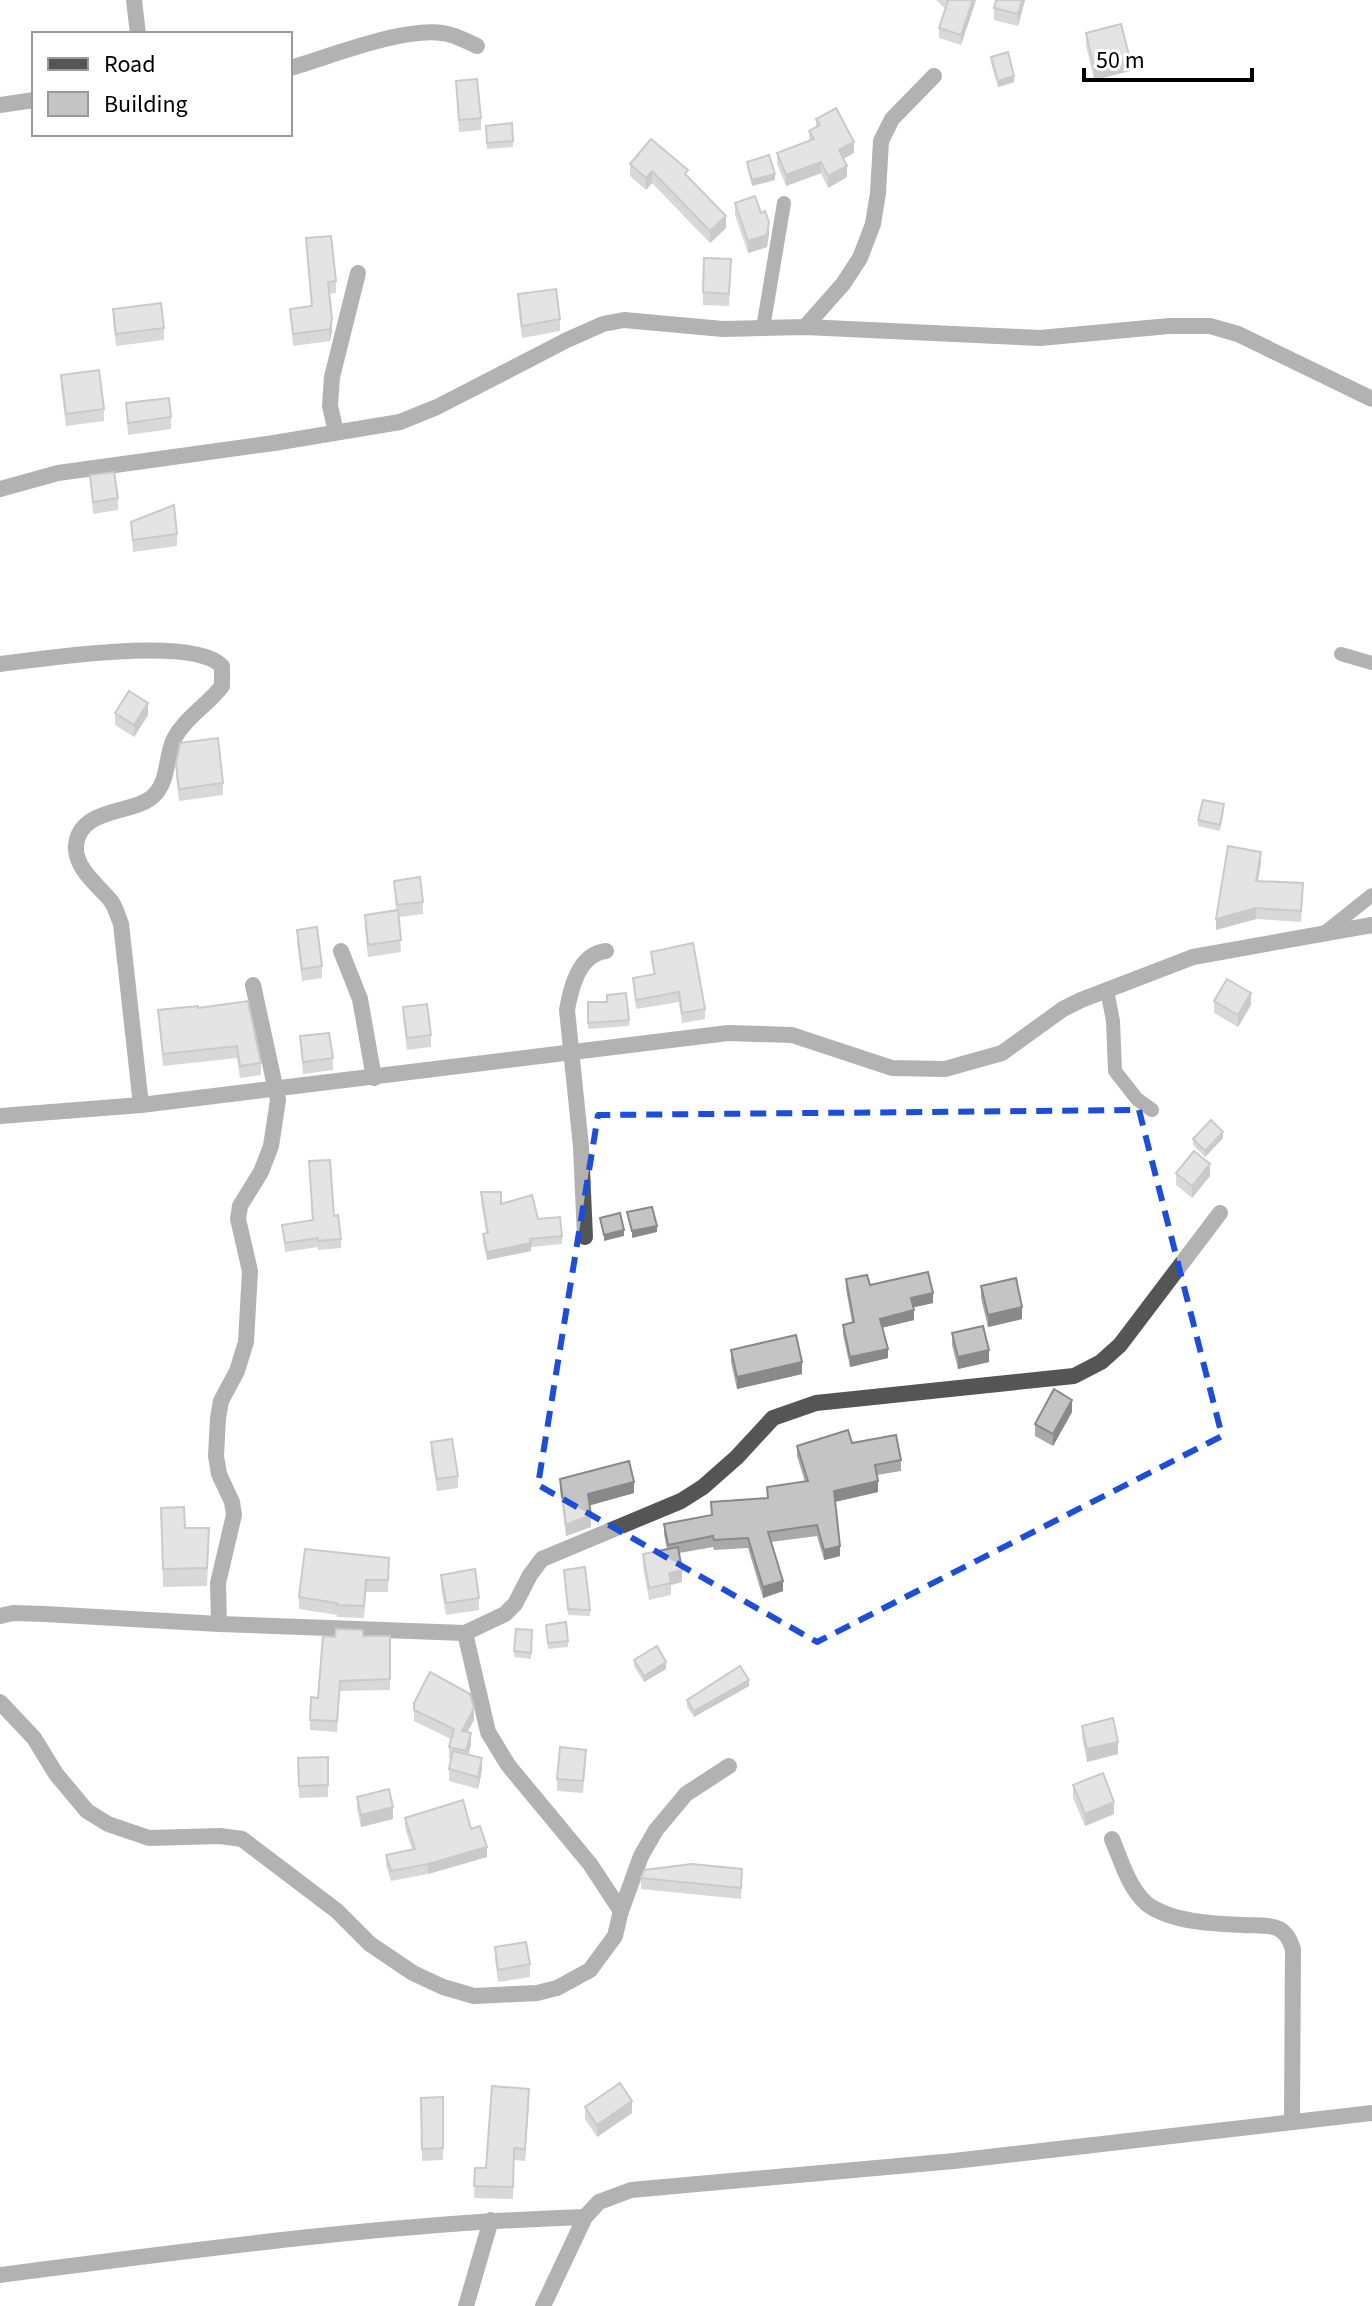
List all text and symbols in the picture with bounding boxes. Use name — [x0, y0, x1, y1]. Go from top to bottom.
legend — [32, 32, 292, 136]
scale bar — [1084, 32, 1252, 82]
text: 50 m — [1096, 43, 1145, 78]
text: Road — [104, 47, 156, 82]
text: Building — [104, 87, 188, 122]

